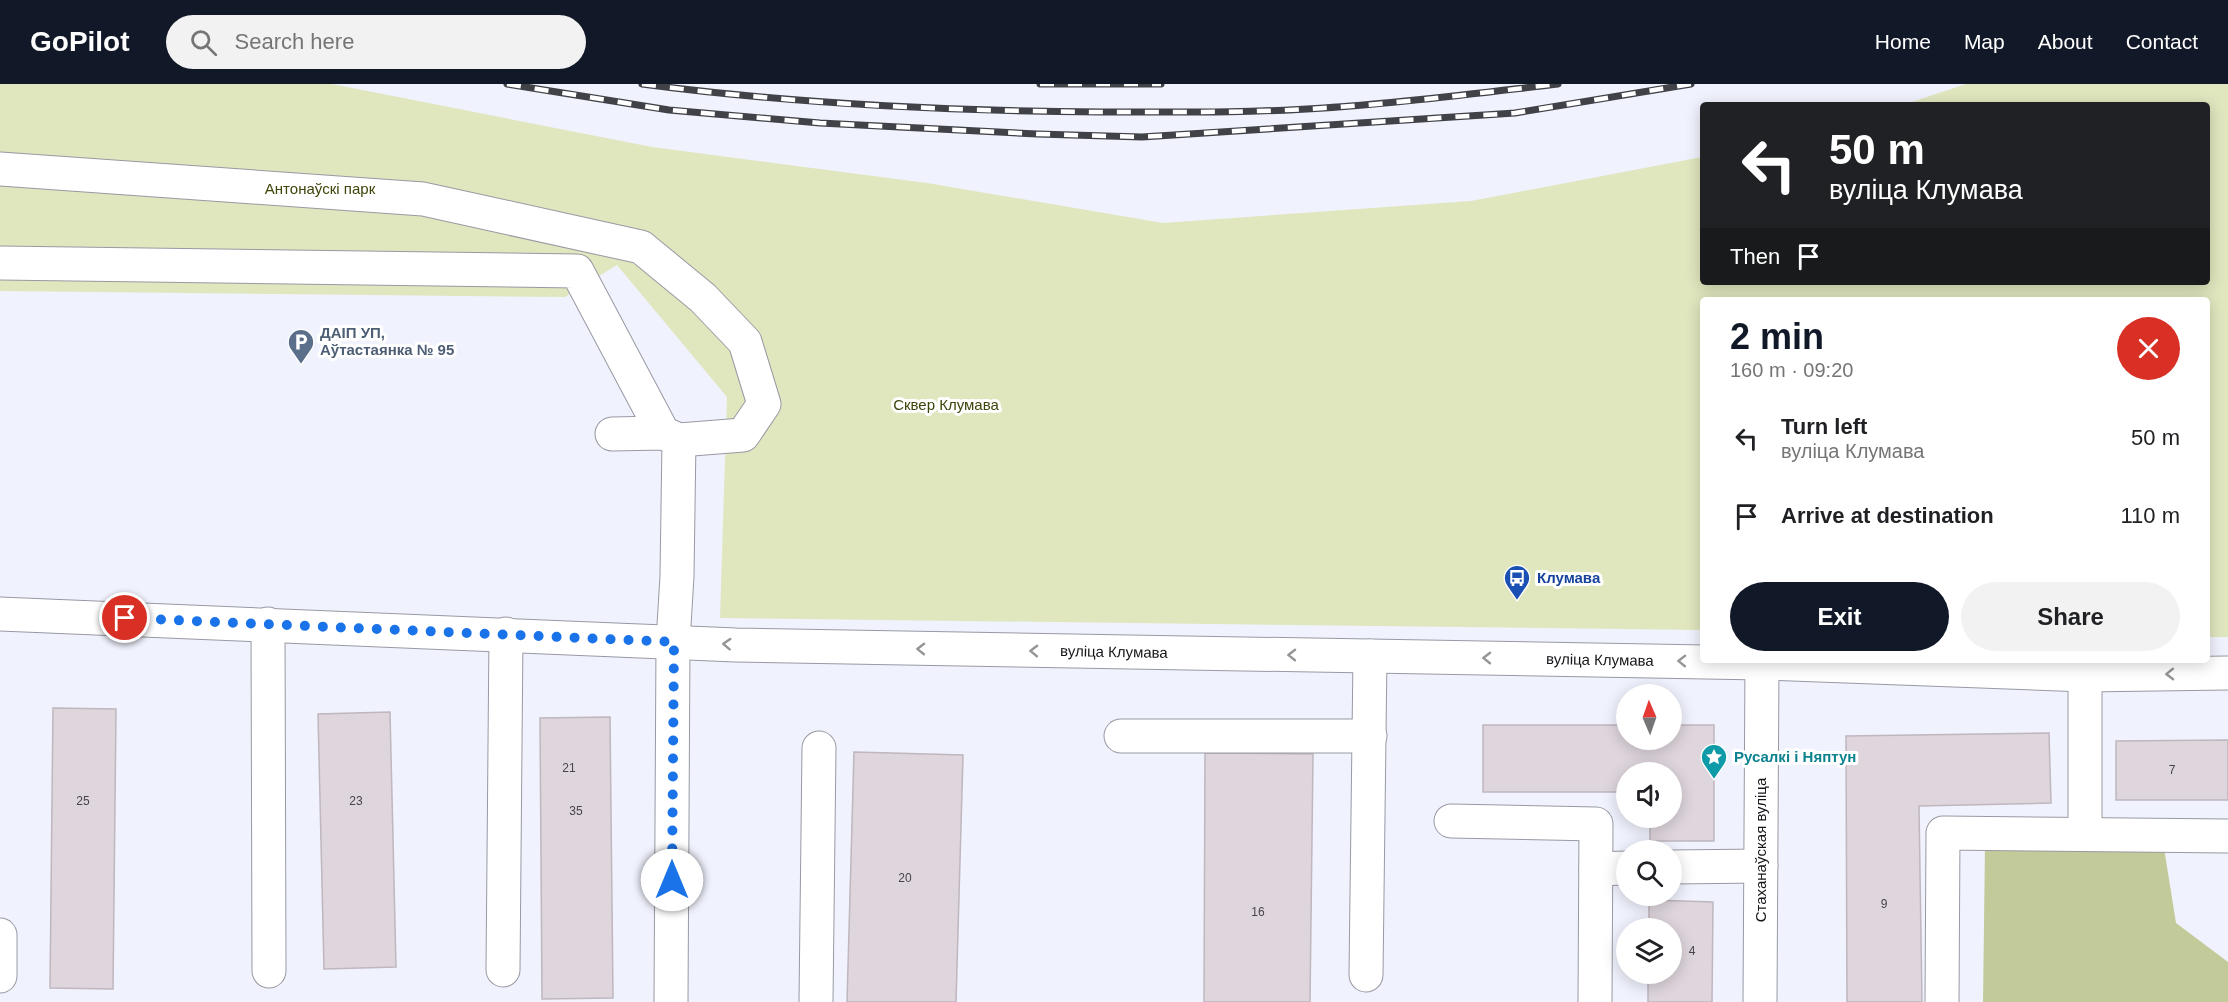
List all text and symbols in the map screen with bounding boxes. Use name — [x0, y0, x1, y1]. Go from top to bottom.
search box — [166, 15, 586, 69]
text: GoPilot — [30, 26, 130, 57]
icon: search — [187, 26, 220, 59]
text: Search here — [235, 29, 354, 54]
text: Home — [1875, 30, 1931, 53]
text: Map — [1964, 30, 2005, 53]
text: About — [2038, 30, 2093, 53]
text: Contact — [2126, 30, 2198, 53]
icon: left — [1730, 126, 1808, 204]
text: 50 m — [1829, 126, 1925, 173]
text: вуліца Клумава — [1829, 175, 2023, 205]
park label: Антонаўскі парк — [265, 180, 376, 197]
icon: arrive — [1792, 240, 1825, 273]
text: Then — [1730, 244, 1780, 269]
text: 2 min — [1730, 316, 1824, 357]
button: close — [2117, 317, 2180, 380]
place label: ДАІП УП, Аўтастаянка № 95 — [320, 324, 454, 358]
parking icon: ДАІП УП, Аўтастаянка № 95 — [286, 327, 316, 365]
text: 160 m · 09:20 — [1730, 359, 1853, 381]
park label: Сквер Клумава — [893, 396, 999, 413]
text: Turn left — [1781, 414, 1867, 439]
icon: left — [1730, 422, 1763, 455]
text: 50 m — [2131, 425, 2180, 450]
text: вуліца Клумава — [1781, 440, 1925, 462]
icon: arrive — [1730, 500, 1763, 533]
text: Arrive at destination — [1781, 503, 1994, 528]
text: 110 m — [2120, 503, 2180, 528]
bus stop icon: Клумава — [1502, 563, 1532, 601]
place label: Клумава — [1537, 569, 1601, 586]
button: Exit — [1730, 582, 1949, 651]
button: Share — [1961, 582, 2180, 651]
pin — [99, 592, 150, 643]
icon: arrive — [108, 601, 141, 634]
one-way arrow — [722, 638, 731, 651]
one-way arrow — [917, 642, 926, 655]
street label: вуліца Клумава — [1060, 642, 1169, 661]
one-way arrow — [1030, 645, 1039, 657]
one-way arrow — [1288, 649, 1297, 661]
street label: вуліца Клумава — [1546, 650, 1655, 669]
one-way arrow — [1483, 652, 1492, 665]
one-way arrow — [1678, 655, 1687, 668]
one-way arrow — [2165, 668, 2174, 680]
north arrow — [1616, 684, 1682, 750]
map controls — [1616, 684, 1682, 984]
place icon: Русалкі і Няптун — [1699, 742, 1729, 780]
place label: Русалкі і Няптун — [1734, 748, 1856, 765]
house number: 21 — [562, 761, 576, 775]
button: sound — [1616, 762, 1682, 828]
house number: 7 — [2169, 763, 2176, 777]
street label: Стаханаўская вуліца — [1752, 777, 1769, 922]
house number: 25 — [76, 794, 90, 808]
house number: 23 — [349, 794, 363, 808]
house number: 35 — [569, 804, 583, 818]
button: search — [1616, 840, 1682, 906]
position arrow — [640, 848, 704, 912]
house number: 20 — [898, 871, 912, 885]
house number: 9 — [1881, 897, 1888, 911]
house number: 16 — [1251, 905, 1265, 919]
button: layers — [1616, 918, 1682, 984]
house number: 4 — [1689, 944, 1696, 958]

